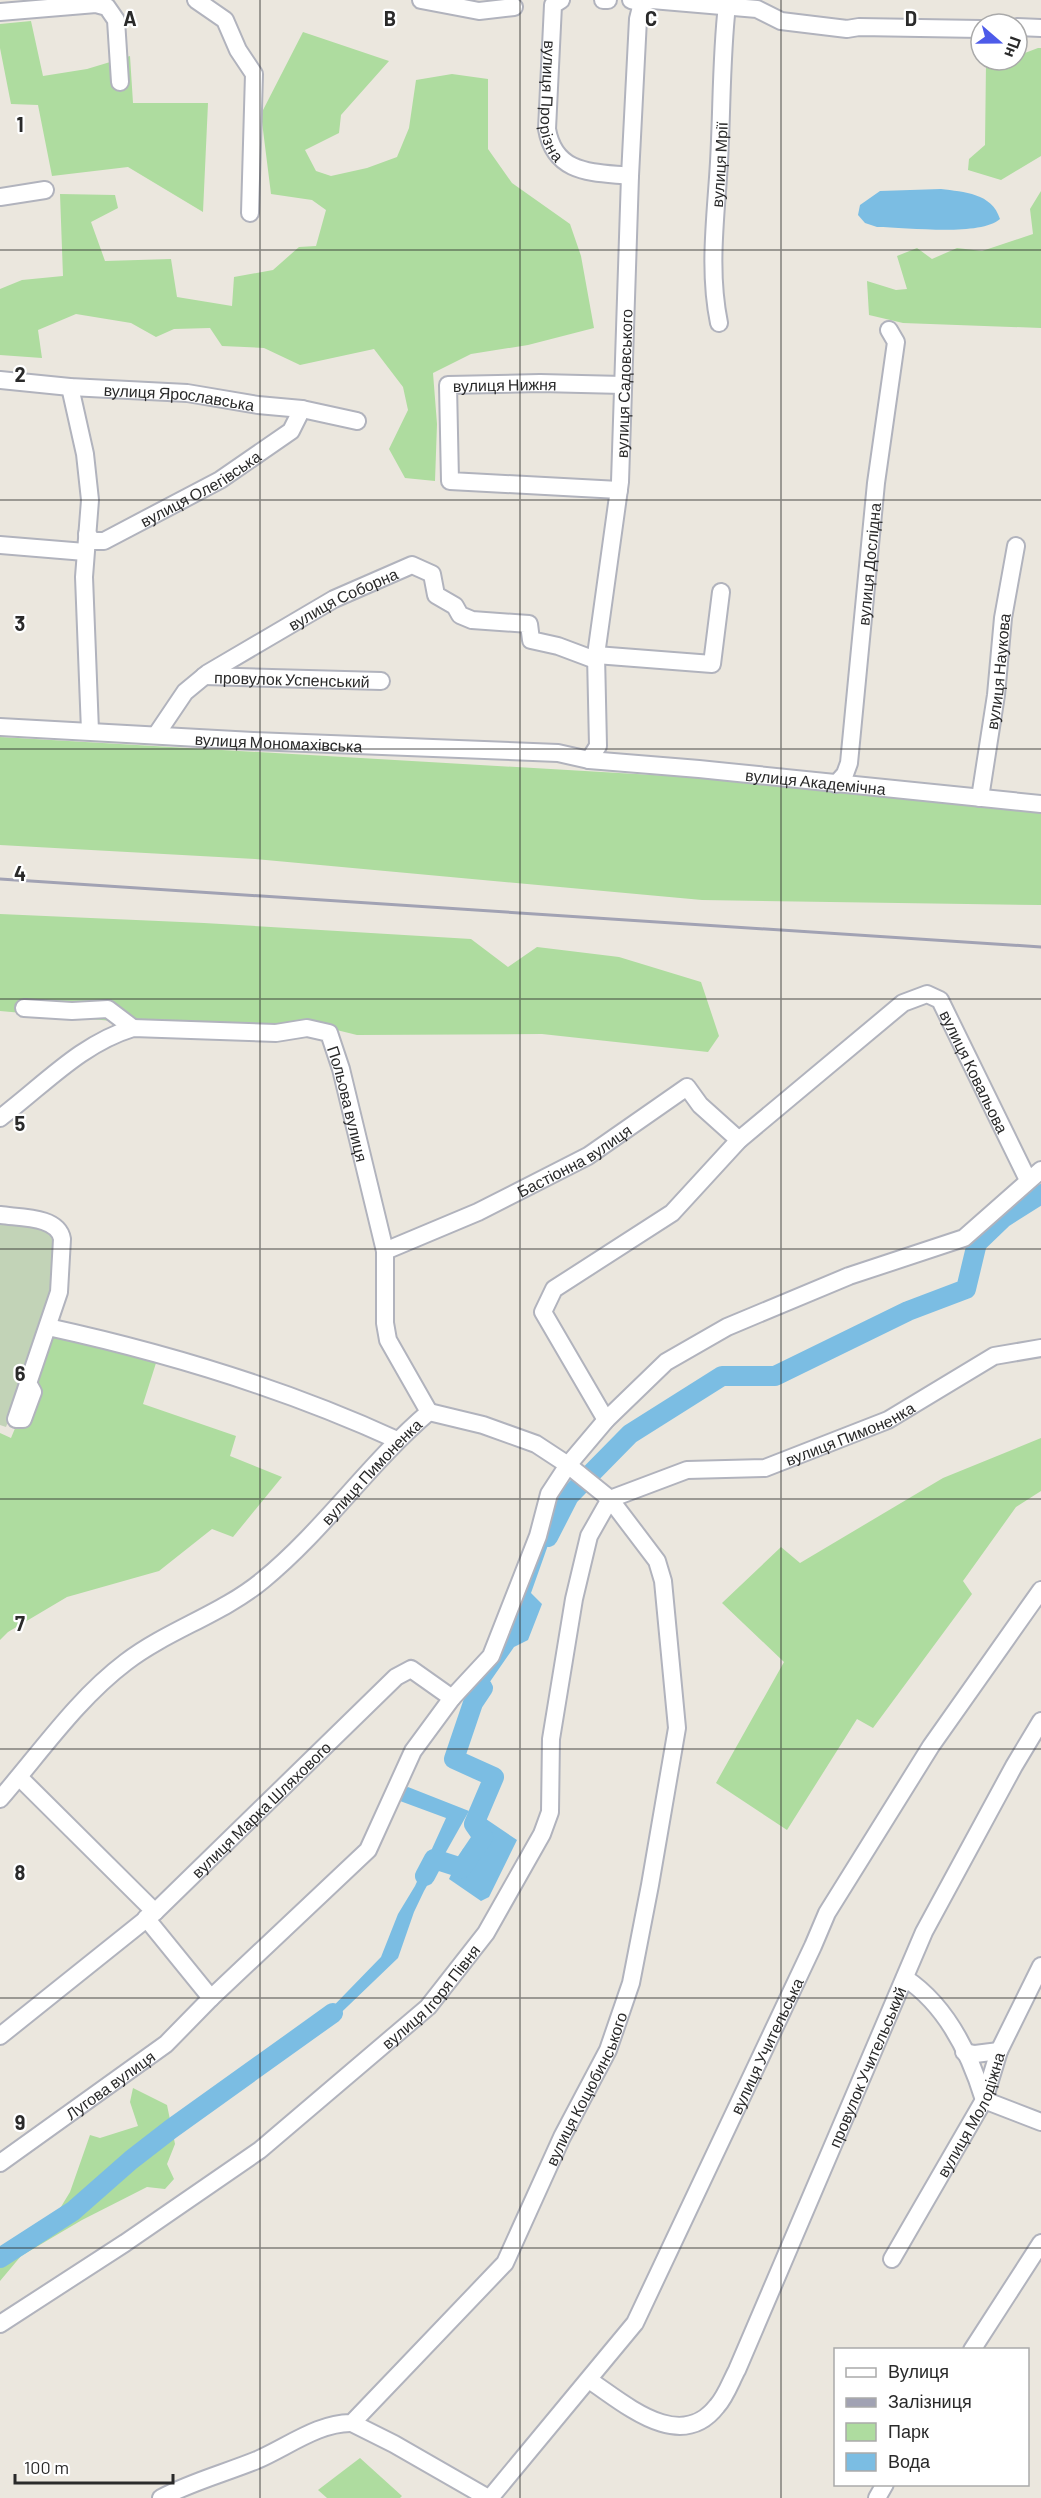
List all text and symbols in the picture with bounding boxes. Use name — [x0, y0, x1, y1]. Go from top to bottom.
text: A — [123, 6, 137, 30]
text: B — [384, 6, 396, 30]
text: C — [645, 6, 657, 30]
text: D — [905, 6, 917, 30]
north arrow — [969, 12, 1029, 72]
text: Пн — [1001, 34, 1026, 60]
street label: вулиця Прорізна — [537, 40, 568, 165]
text: 1 — [16, 112, 24, 136]
street label: вулиця Мрії — [706, 121, 730, 208]
street label: вулиця Садовського — [611, 308, 635, 458]
text: 2 — [14, 362, 26, 386]
street label: вулиця Нижня — [453, 373, 557, 394]
street label: вулиця Ярославська — [103, 379, 256, 414]
street label: вулиця Олегівська — [137, 446, 264, 530]
street label: вулиця Дослідна — [853, 502, 884, 626]
street label: вулиця Соборна — [284, 563, 401, 634]
text: 3 — [15, 611, 25, 635]
street label: вулиця Наукова — [981, 611, 1013, 731]
street label: провулок Успенський — [214, 667, 370, 690]
street label: вулиця Мономахівська — [194, 728, 363, 755]
street label: вулиця Академічна — [745, 764, 887, 798]
text: 4 — [14, 861, 26, 885]
street label: вулиця Ковальова — [937, 1007, 1013, 1136]
street label: Польова вулиця — [324, 1043, 373, 1163]
text: 5 — [15, 1111, 26, 1135]
street label: Бастіонна вулиця — [514, 1120, 635, 1200]
text: 6 — [15, 1361, 26, 1385]
street label: вулиця Пимоненка — [783, 1397, 918, 1469]
street label: вулиця Пимоненка — [317, 1414, 425, 1528]
text: 7 — [15, 1611, 25, 1635]
street label: вулиця Марка Шляхового — [187, 1737, 334, 1881]
text: 8 — [15, 1860, 26, 1884]
street label: вулиця Ігоря Півня — [377, 1940, 483, 2052]
street label: вулиця Учительська — [726, 1974, 806, 2117]
street label: провулок Учительський — [824, 1984, 909, 2150]
street label: вулиця Коцюбинського — [541, 2009, 630, 2168]
street label: Лугова вулиця — [61, 2046, 158, 2123]
street label: вулиця Молодіжна — [932, 2050, 1008, 2180]
text: 9 — [15, 2110, 25, 2134]
legend — [834, 2348, 1029, 2486]
text: Вулиця — [888, 2360, 949, 2382]
text: Залізниця — [888, 2390, 972, 2412]
text: Парк — [888, 2420, 929, 2442]
scale bar — [15, 2447, 172, 2485]
text: Вода — [888, 2450, 931, 2472]
text: 100 m — [24, 2456, 69, 2478]

